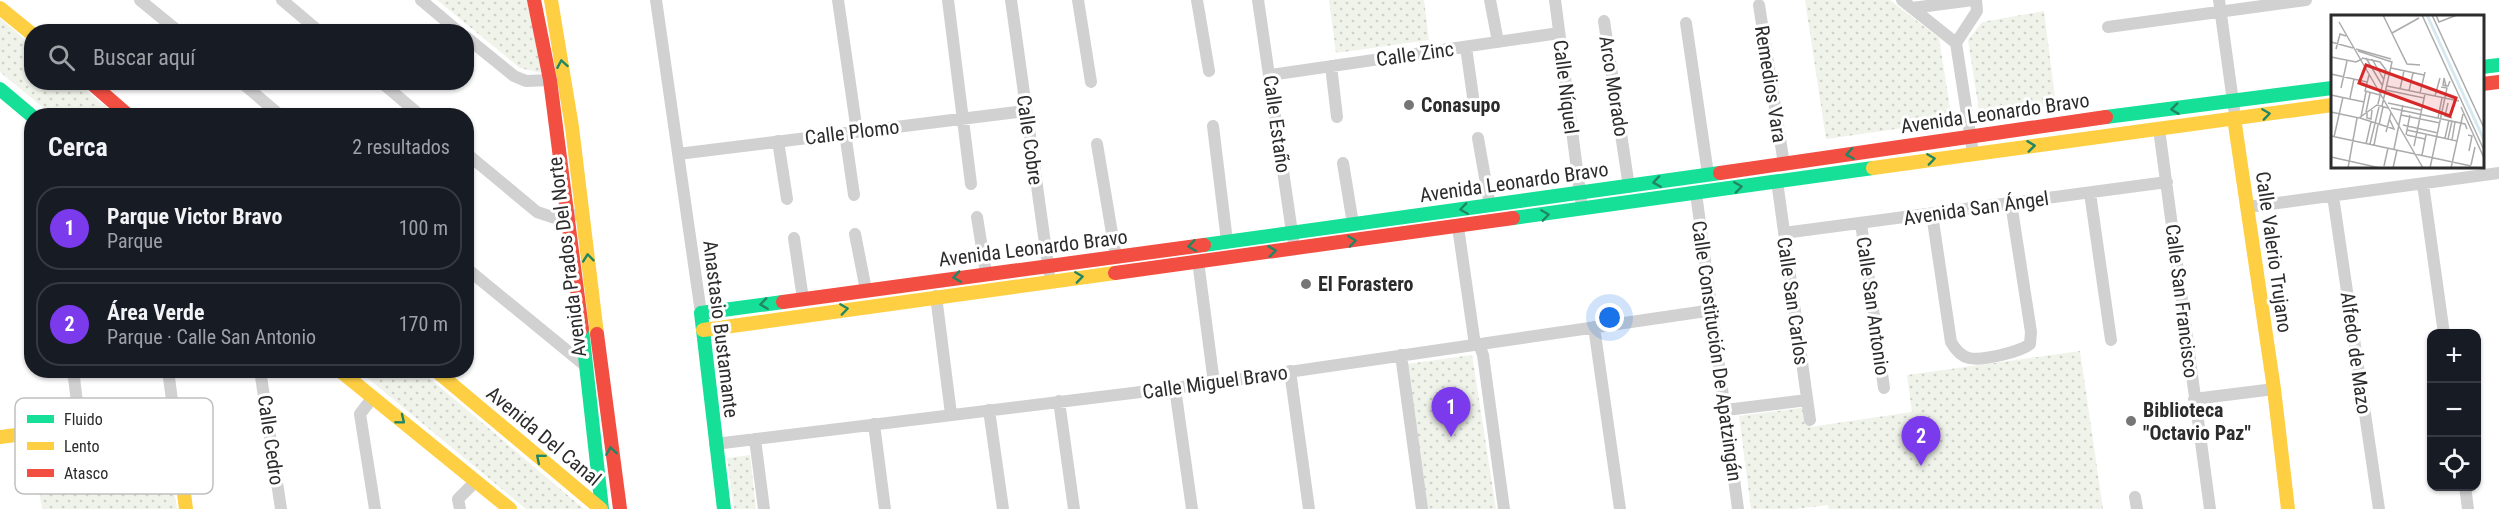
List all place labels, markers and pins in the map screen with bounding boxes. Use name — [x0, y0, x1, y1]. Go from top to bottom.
place label: Conasupo — [1421, 93, 1500, 117]
marker: Conasupo — [1402, 98, 1416, 112]
place label: El Forastero — [1318, 272, 1414, 296]
marker: El Forastero — [1299, 277, 1313, 291]
pin: 1 — [1432, 388, 1470, 437]
place label: Biblioteca "Octavio Paz" — [2143, 398, 2251, 445]
marker: Biblioteca "Octavio Paz" — [2124, 414, 2138, 428]
pin: 2 — [1902, 416, 1940, 466]

